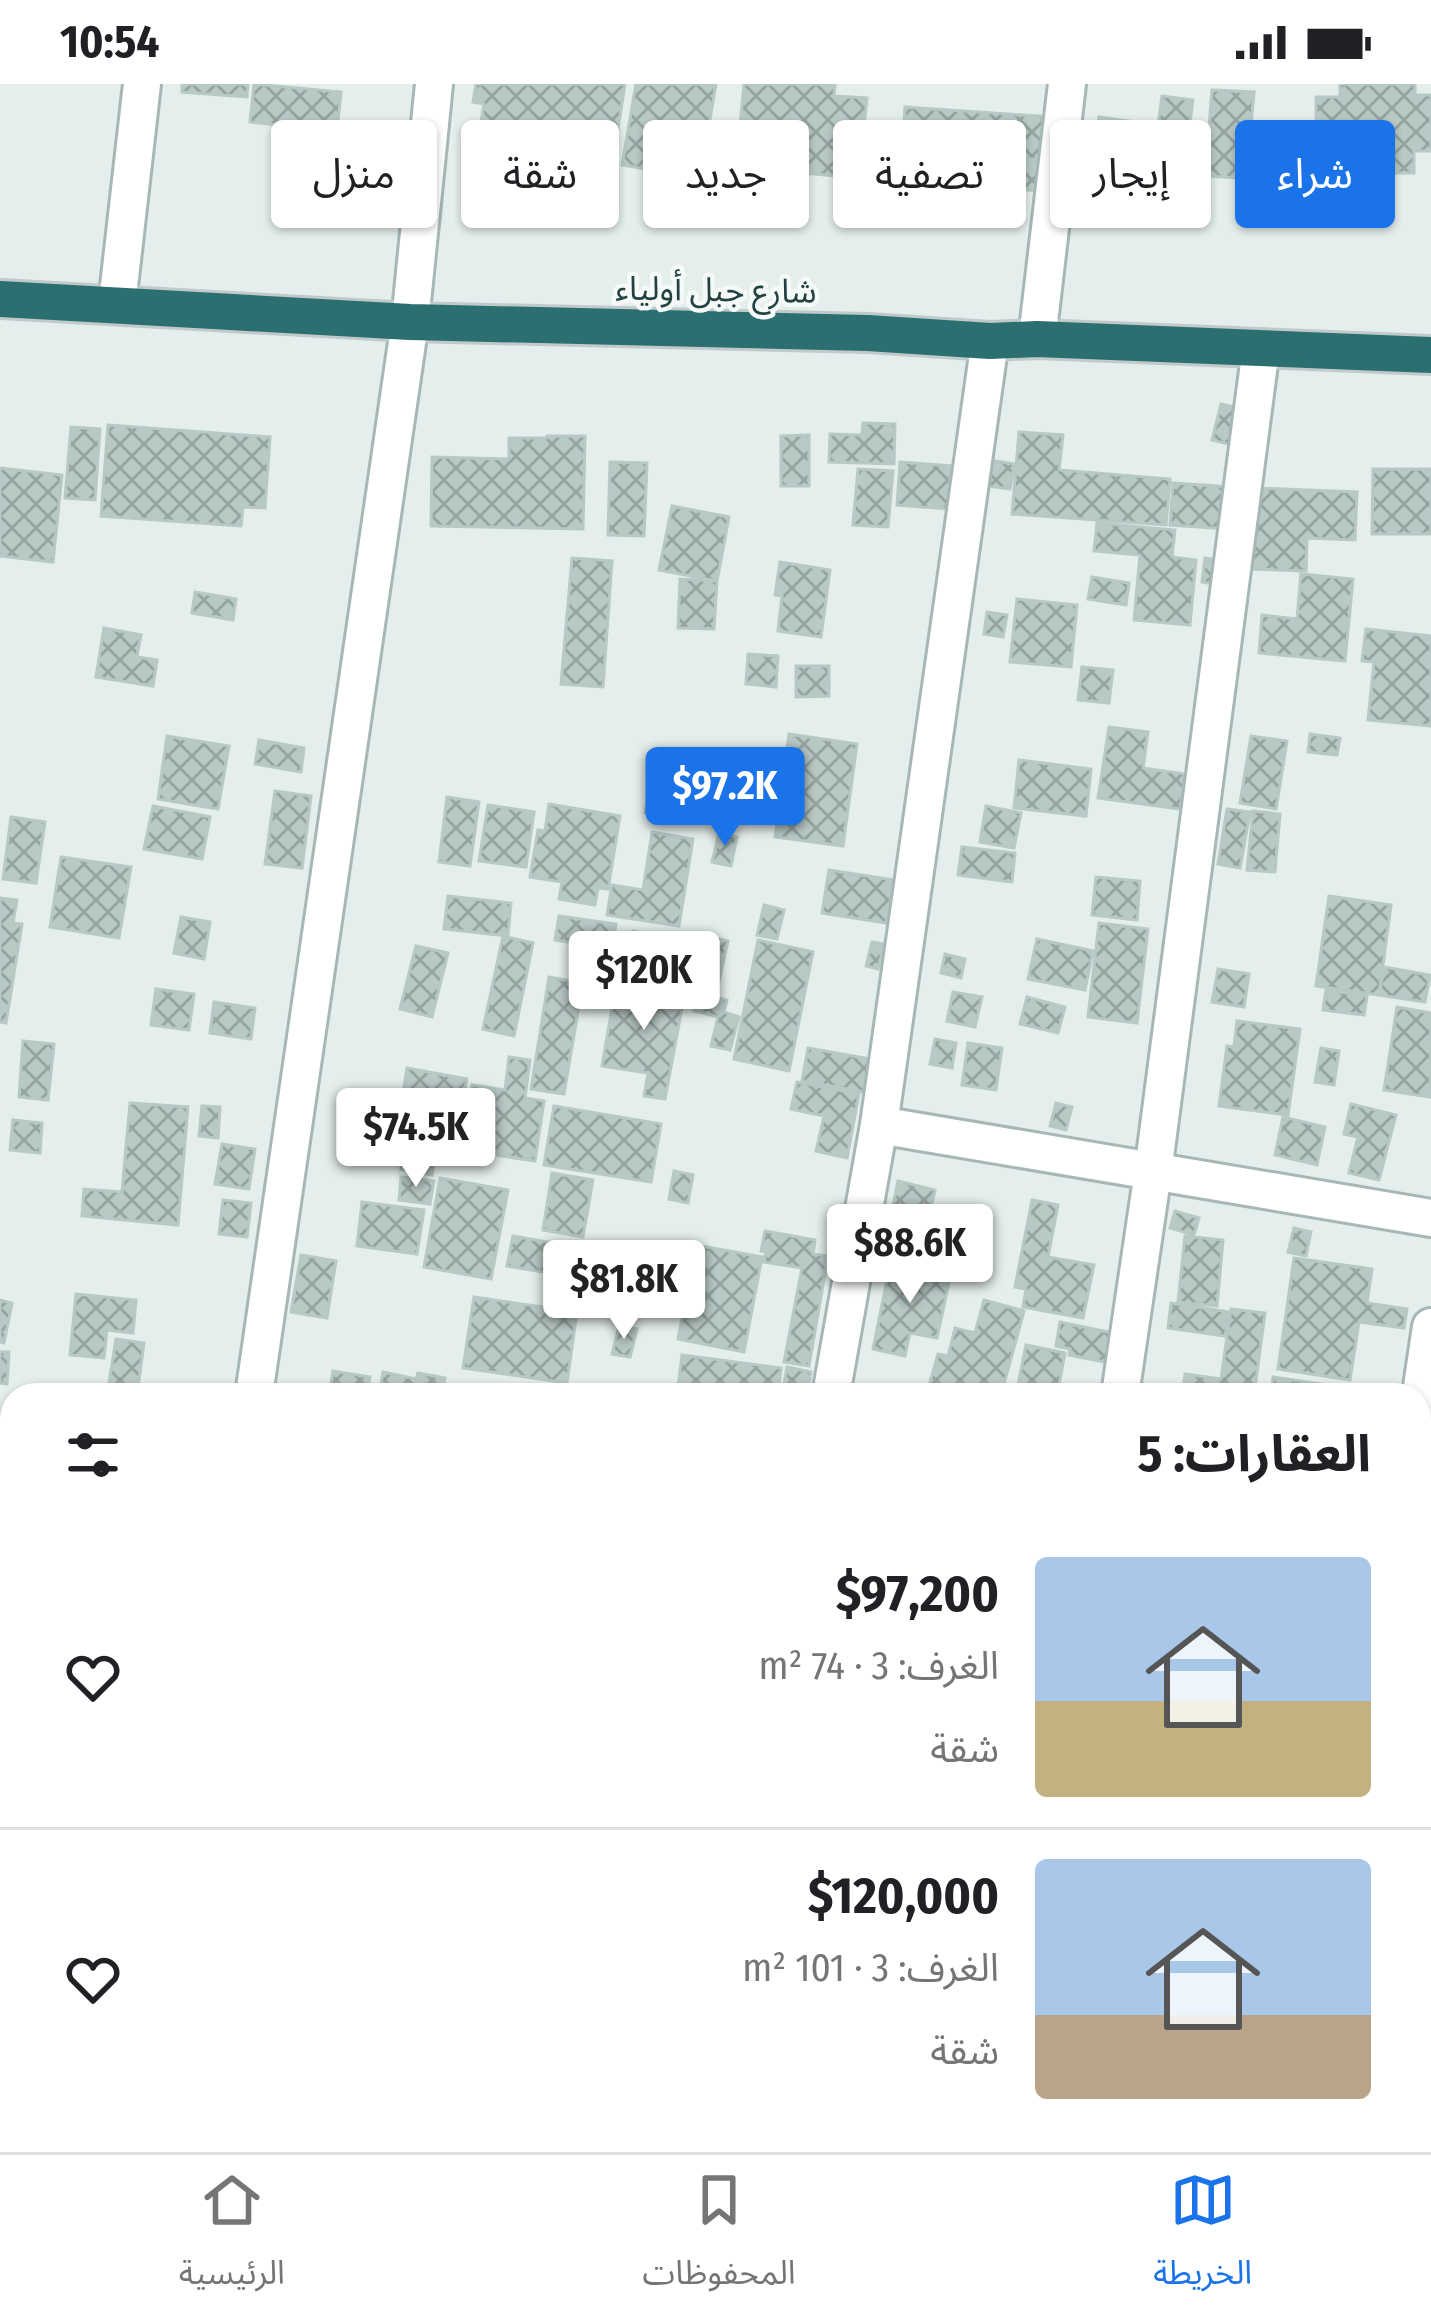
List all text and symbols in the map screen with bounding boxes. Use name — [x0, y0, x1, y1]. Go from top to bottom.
text: 10:54 — [60, 15, 160, 69]
chip: منزل — [271, 120, 437, 228]
chip: شقة — [461, 120, 619, 228]
chip: جديد — [643, 120, 809, 228]
chip: تصفية — [833, 120, 1026, 228]
chip: إيجار — [1050, 120, 1211, 228]
chip: شراء — [1235, 120, 1395, 228]
street label: شارع جبل أولياء — [615, 268, 817, 316]
pin: $97.2K — [627, 747, 823, 849]
text: $97.2K — [673, 763, 777, 809]
pin: $120K — [560, 931, 728, 1033]
text: $120K — [596, 947, 692, 993]
pin: $74.5K — [318, 1088, 514, 1190]
text: $74.5K — [363, 1104, 469, 1150]
pin: $88.6K — [812, 1204, 1008, 1306]
text: $88.6K — [854, 1220, 966, 1266]
pin: $81.8K — [526, 1240, 722, 1342]
text: $81.8K — [570, 1256, 678, 1302]
icon: filters — [60, 1422, 126, 1488]
text: العقارات: 5 — [1138, 1423, 1371, 1485]
text: $97,200 — [836, 1563, 999, 1625]
icon: home — [1131, 1605, 1275, 1749]
text: الغرف: 3 · 74 m² — [759, 1643, 999, 1689]
icon: heart — [60, 1644, 126, 1710]
text: شقة — [930, 1726, 999, 1772]
text: $120,000 — [808, 1865, 999, 1927]
icon: home — [1131, 1907, 1275, 2051]
text: الغرف: 3 · 101 m² — [742, 1945, 999, 1991]
icon: heart — [60, 1946, 126, 2012]
text: شقة — [930, 2028, 999, 2074]
tab: الرئيسية — [179, 2167, 285, 2308]
tab: المحفوظات — [643, 2167, 796, 2308]
tab: الخريطة — [1153, 2167, 1252, 2308]

